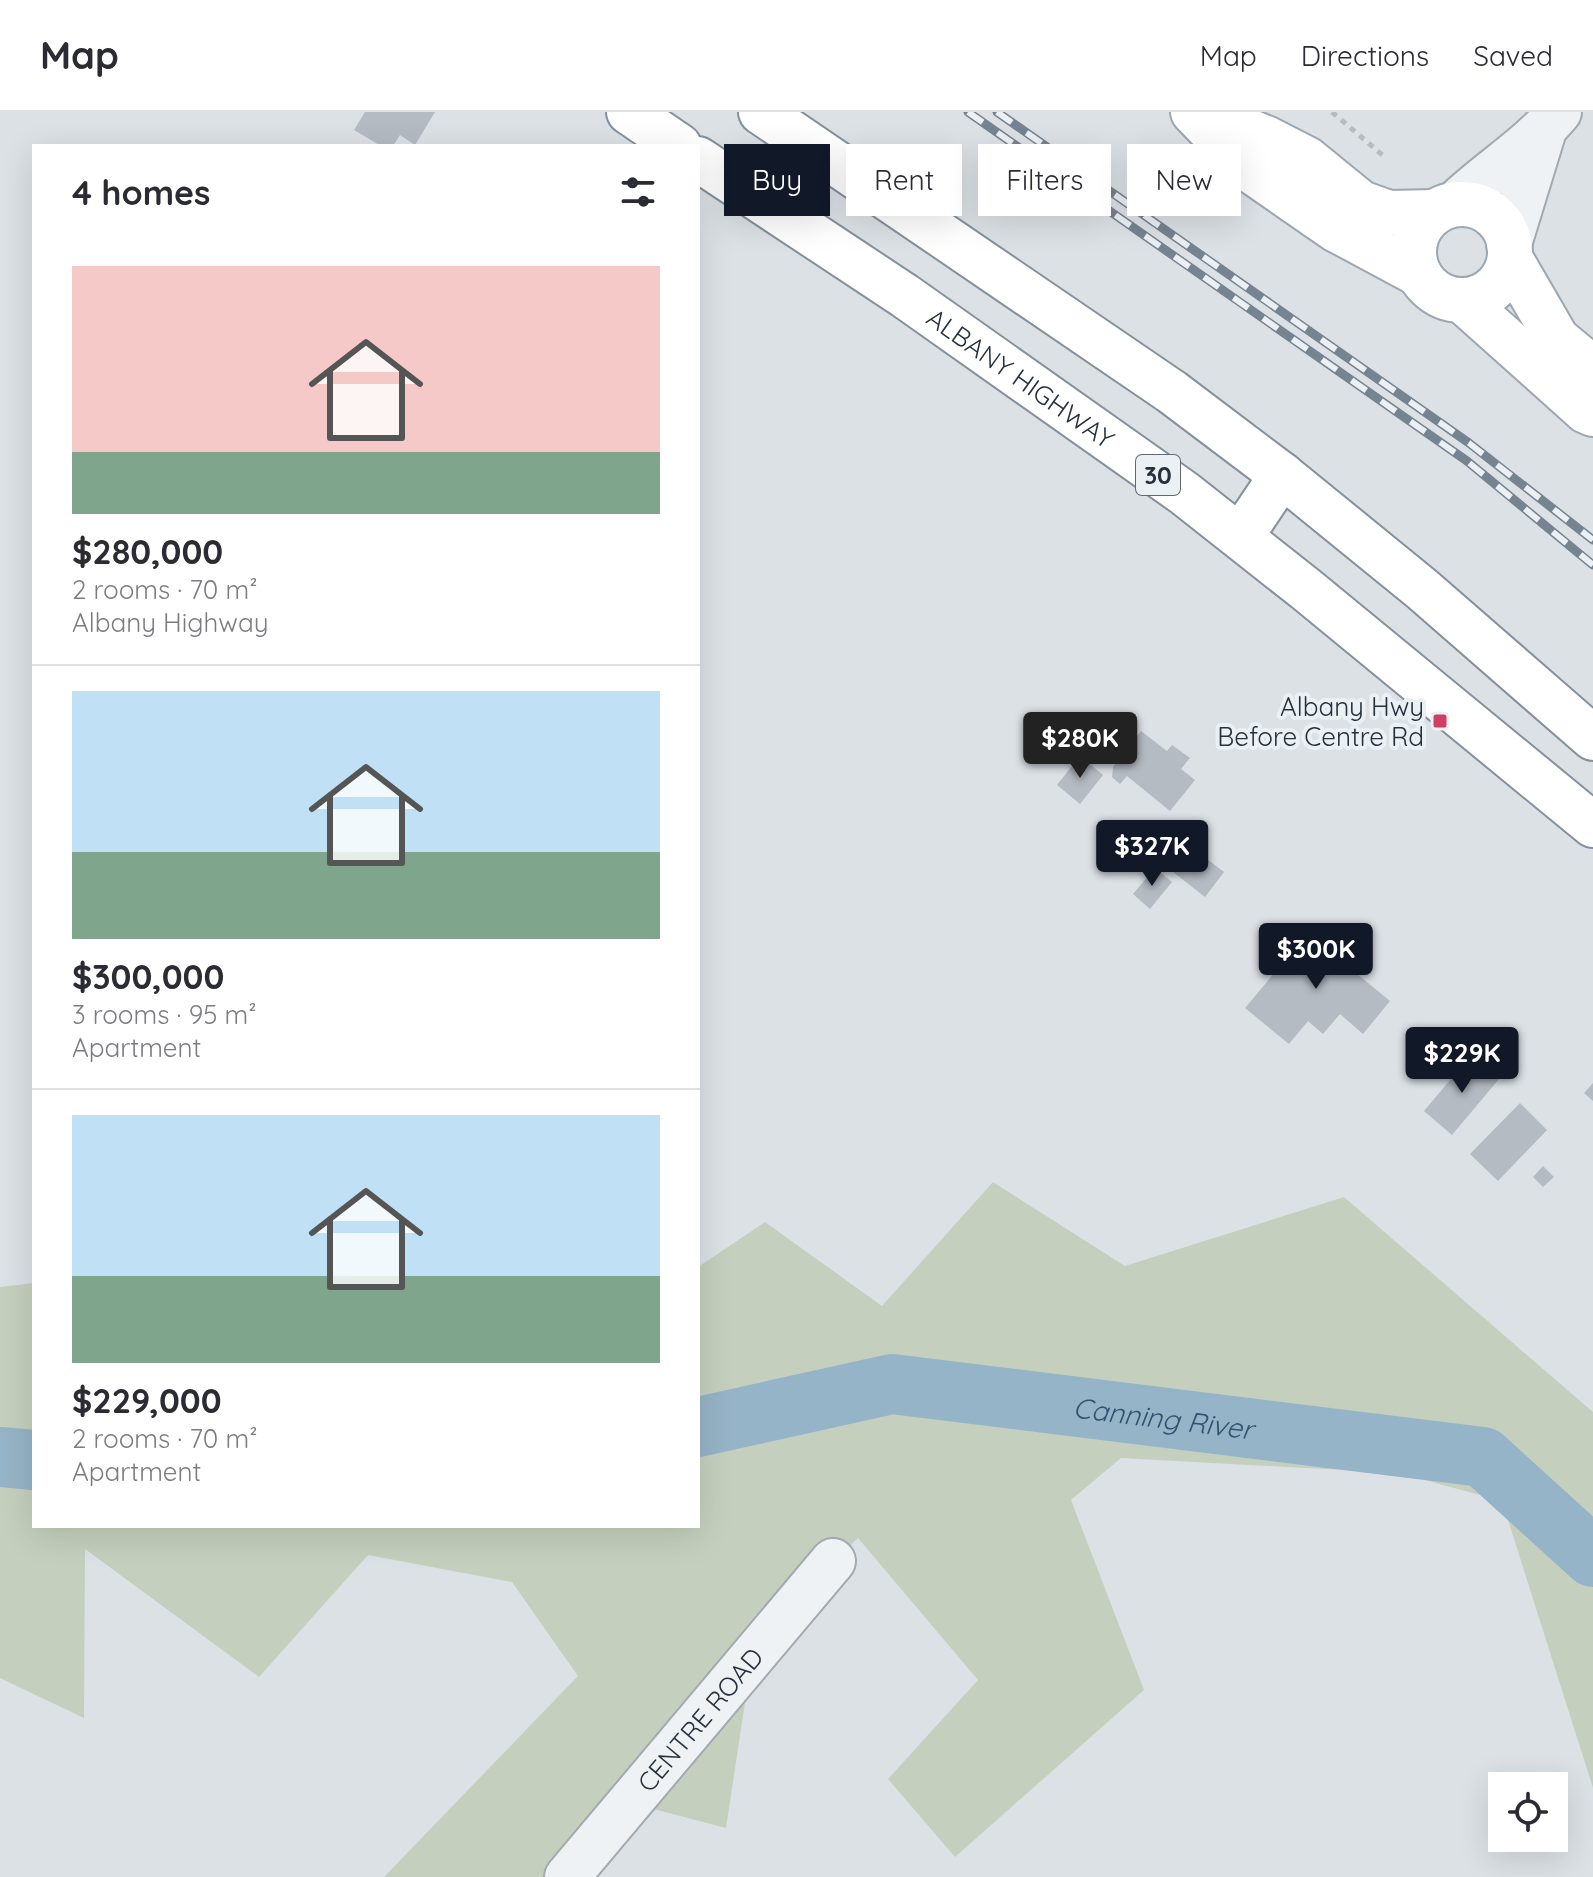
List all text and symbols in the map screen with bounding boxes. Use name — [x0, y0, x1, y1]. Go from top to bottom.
text: Map — [40, 31, 119, 79]
text: Map — [1200, 38, 1257, 73]
text: Directions — [1301, 38, 1429, 73]
text: Saved — [1473, 38, 1553, 73]
chip: Buy — [724, 144, 830, 216]
chip: Rent — [846, 144, 962, 216]
chip: Filters — [978, 144, 1111, 216]
chip: New — [1127, 144, 1241, 216]
icon: filters — [616, 170, 660, 214]
text: 4 homes — [72, 171, 210, 214]
street label: ALBANY HIGHWAY — [921, 300, 1121, 456]
icon: home — [294, 318, 438, 462]
road number: 30 — [1136, 455, 1180, 495]
text: $280,000 — [72, 530, 223, 573]
text: 2 rooms · 70 m² — [72, 573, 257, 606]
text: Albany Highway — [72, 606, 269, 639]
place label: Albany Hwy Before Centre Rd — [1217, 690, 1424, 753]
pin: $280K — [1024, 712, 1136, 780]
marker: Albany Hwy Before Centre Rd — [1431, 712, 1449, 730]
text: $280K — [1041, 721, 1119, 754]
icon: home — [294, 743, 438, 887]
pin: $327K — [1096, 820, 1208, 888]
text: $327K — [1114, 829, 1190, 862]
pin: $300K — [1260, 923, 1372, 991]
text: $300K — [1277, 932, 1355, 965]
text: $300,000 — [72, 955, 224, 998]
text: 3 rooms · 95 m² — [72, 998, 256, 1031]
pin: $229K — [1406, 1027, 1518, 1095]
text: Apartment — [72, 1031, 201, 1064]
text: $229K — [1424, 1036, 1500, 1069]
icon: home — [294, 1167, 438, 1311]
text: $229,000 — [72, 1379, 222, 1422]
water label: Canning River — [1071, 1389, 1258, 1446]
text: 2 rooms · 70 m² — [72, 1422, 257, 1455]
text: Apartment — [72, 1455, 201, 1488]
street label: CENTRE ROAD — [630, 1641, 770, 1798]
map controls — [1488, 1772, 1568, 1852]
button: locate — [1488, 1772, 1568, 1852]

